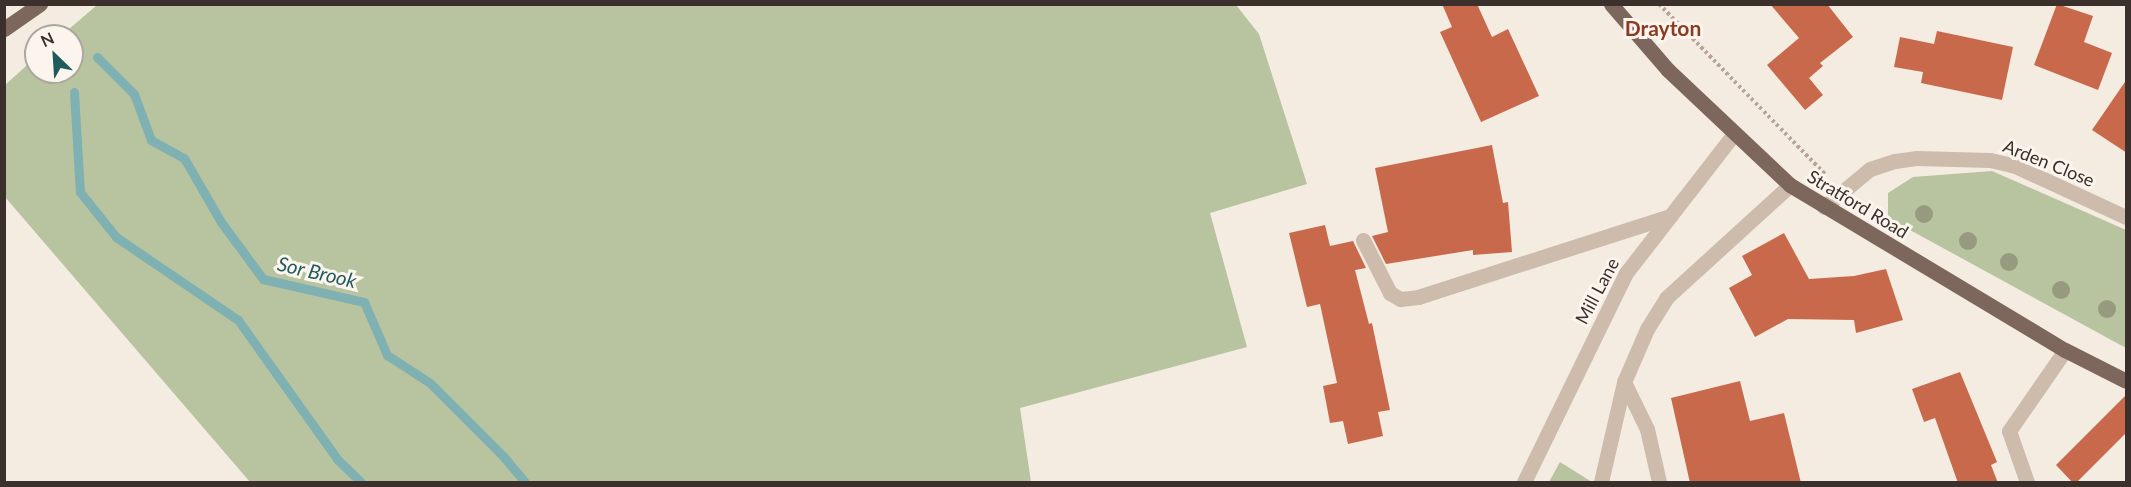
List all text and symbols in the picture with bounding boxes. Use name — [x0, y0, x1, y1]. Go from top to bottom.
district label: Drayton — [1625, 15, 1701, 41]
north arrow — [24, 24, 84, 84]
text: N — [37, 28, 57, 50]
street label: Arden Close — [2000, 135, 2098, 191]
street label: Stratford Road — [1804, 165, 1912, 243]
water label: Sor Brook — [275, 251, 359, 293]
street label: Mill Lane — [1571, 254, 1623, 328]

